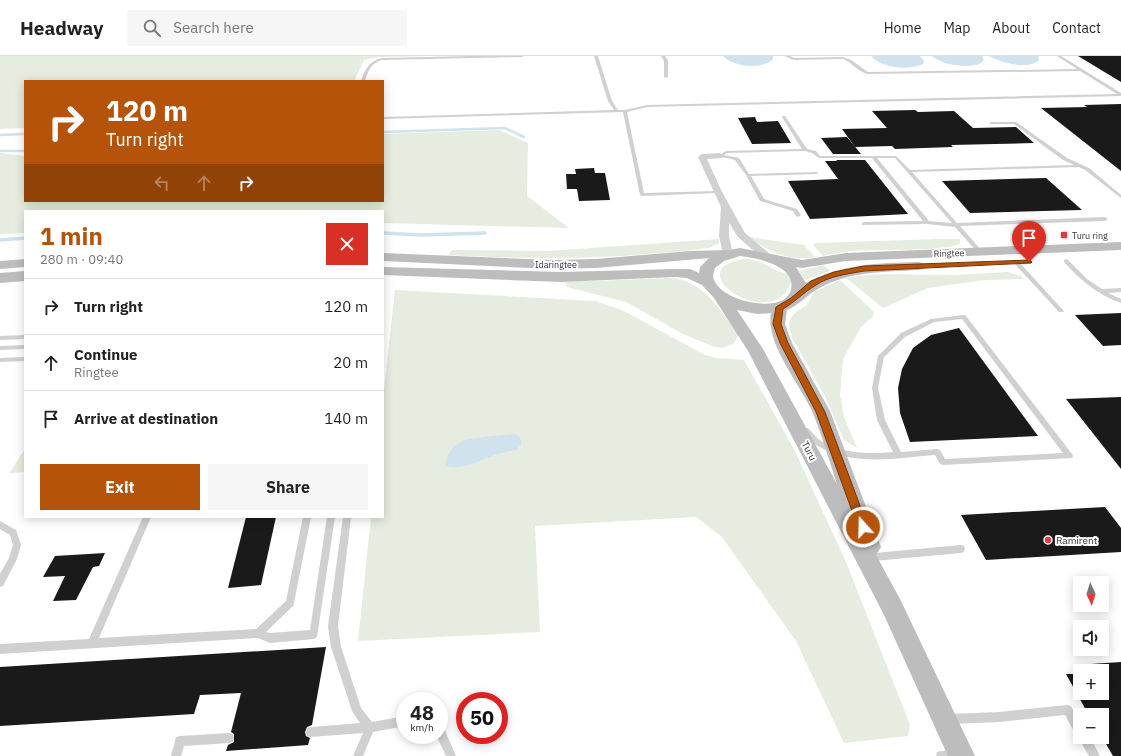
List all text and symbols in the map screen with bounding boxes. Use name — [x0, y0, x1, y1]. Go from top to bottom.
search box — [127, 10, 407, 46]
text: Headway — [20, 16, 103, 40]
icon: search — [141, 17, 163, 39]
text: Search here — [173, 18, 254, 37]
text: Home — [884, 19, 921, 37]
text: Map — [943, 19, 970, 37]
text: About — [992, 19, 1030, 37]
text: Contact — [1052, 19, 1101, 37]
text: 120 m — [106, 92, 188, 129]
icon: right — [40, 96, 92, 148]
text: Turn right — [106, 128, 184, 151]
icon: left — [151, 172, 173, 194]
icon: ahead — [193, 172, 215, 194]
icon: right — [235, 172, 257, 194]
text: 1 min — [40, 220, 103, 252]
pin — [1012, 221, 1046, 262]
button: close — [326, 223, 368, 265]
icon: arrive — [1018, 227, 1040, 249]
marker: Turu ring — [1059, 230, 1069, 240]
place label: Turu ring — [1072, 230, 1108, 241]
street label: Ringtee — [933, 247, 965, 259]
text: 280 m · 09:40 — [40, 251, 123, 268]
street label: Idaringtee — [535, 259, 577, 270]
icon: right — [40, 296, 62, 318]
text: Turn right — [74, 297, 143, 316]
text: 120 m — [324, 297, 368, 316]
text: Continue — [74, 345, 138, 364]
icon: ahead — [40, 352, 62, 374]
text: 20 m — [333, 353, 368, 372]
text: Ringtee — [74, 364, 119, 381]
icon: arrive — [40, 408, 62, 430]
text: Arrive at destination — [74, 409, 218, 428]
text: 140 m — [324, 409, 368, 428]
street label: Turu — [799, 439, 819, 463]
button: Exit — [40, 464, 200, 510]
button: Share — [208, 464, 368, 510]
position arrow — [842, 506, 884, 548]
place label: Ramirent — [1056, 534, 1098, 547]
marker: Ramirent — [1043, 535, 1053, 545]
north arrow — [1073, 576, 1109, 612]
map controls — [1073, 576, 1109, 744]
button: sound — [1073, 620, 1109, 656]
button: + — [1073, 664, 1109, 700]
speed limit sign: 50 — [456, 692, 508, 744]
text: 48 — [410, 699, 434, 726]
button: − — [1073, 708, 1109, 744]
text: km/h — [410, 721, 434, 734]

